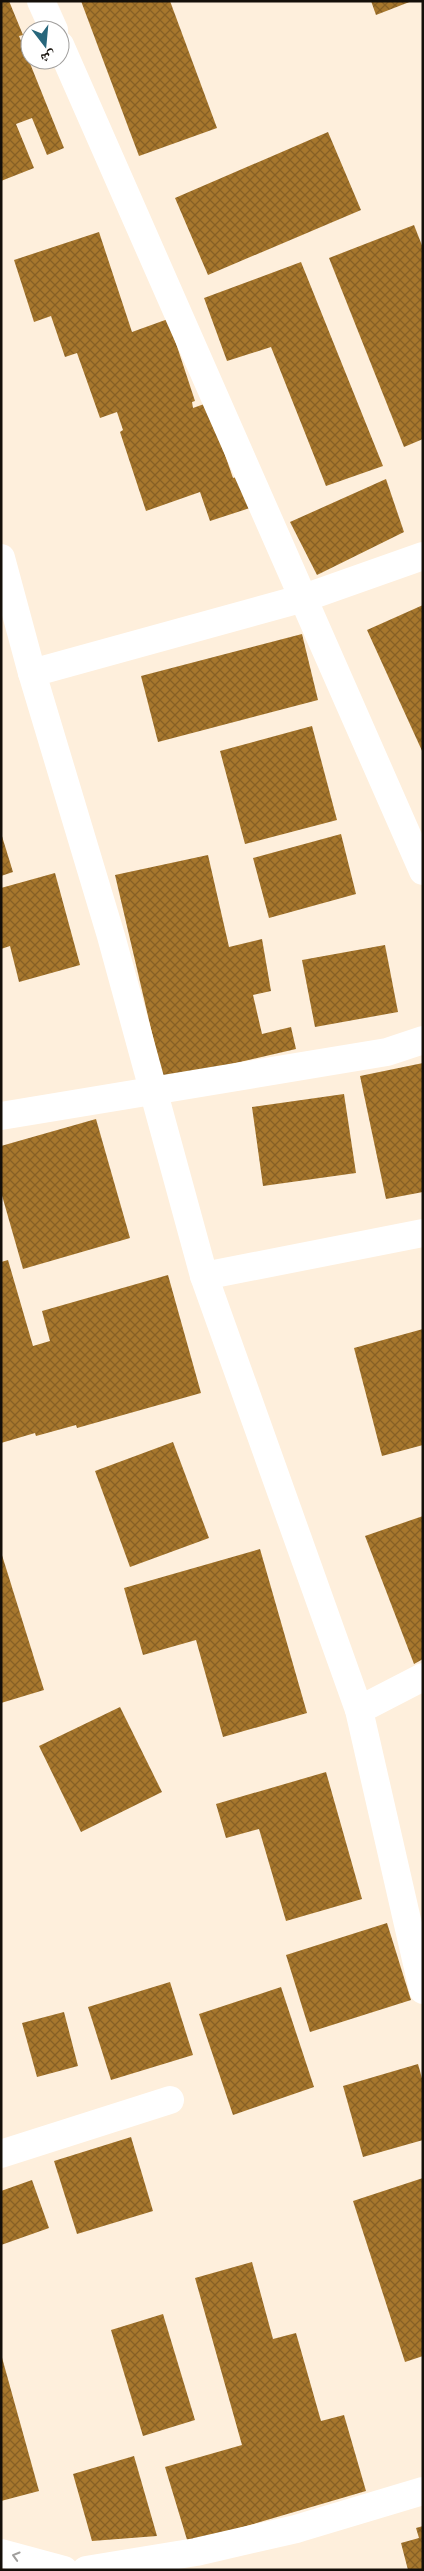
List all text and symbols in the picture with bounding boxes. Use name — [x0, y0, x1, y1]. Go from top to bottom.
north arrow — [20, 20, 70, 70]
text: ش — [39, 47, 58, 67]
one-way arrow — [12, 2551, 20, 2561]

